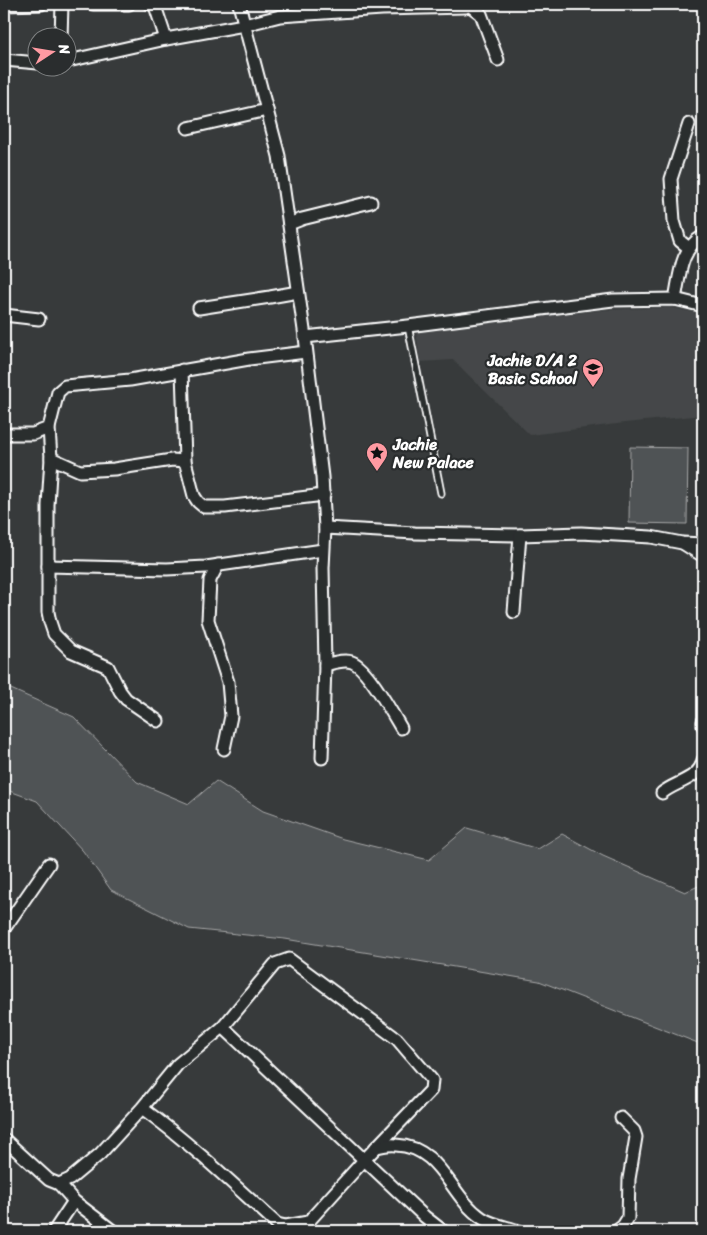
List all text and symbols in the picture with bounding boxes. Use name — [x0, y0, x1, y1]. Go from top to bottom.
north arrow — [28, 28, 78, 78]
text: N — [51, 41, 78, 57]
place label: Jachie D/A 2 Basic School — [486, 346, 578, 393]
school or university icon: Jachie D/A 2 Basic School — [581, 357, 605, 388]
place label: Jachie New Palace — [392, 430, 475, 477]
place icon: Jachie New Palace — [365, 441, 389, 472]

